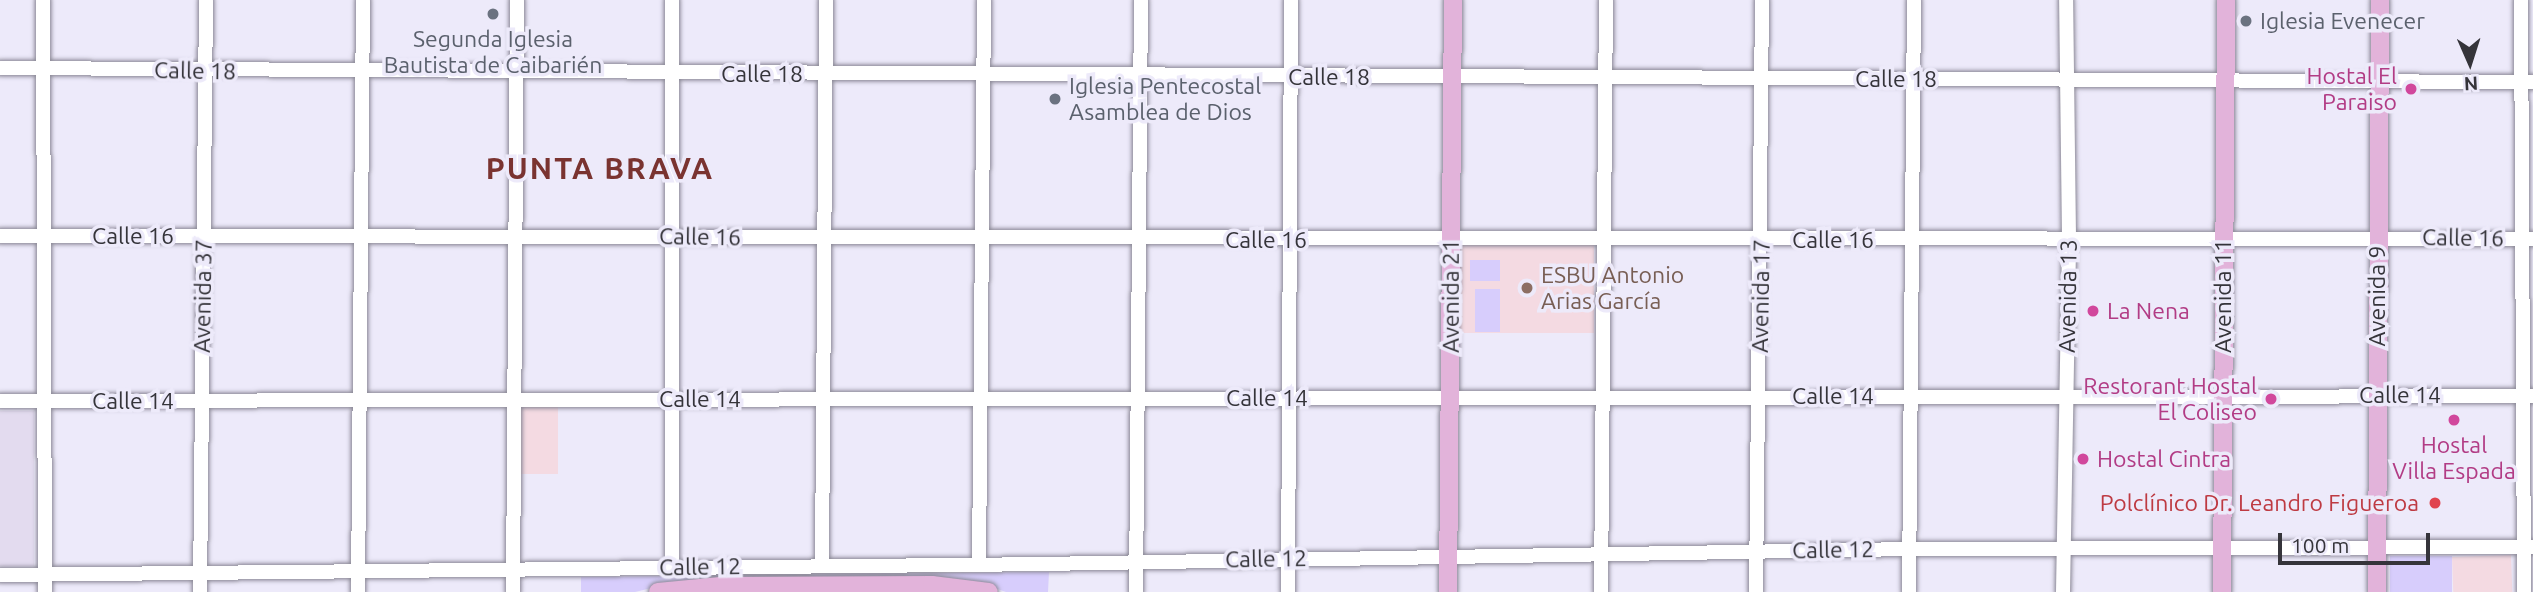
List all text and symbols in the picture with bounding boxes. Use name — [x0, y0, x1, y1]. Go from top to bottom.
marker: Segunda Iglesia Bautista de Caibarién — [485, 6, 501, 22]
place label: Iglesia Evenecer — [2260, 7, 2425, 35]
marker: Iglesia Evenecer — [2238, 13, 2254, 29]
place label: Segunda Iglesia Bautista de Caibarién — [384, 25, 602, 79]
north arrow — [2435, 28, 2505, 98]
street label: Calle 18 — [154, 56, 236, 86]
street label: Calle 18 — [721, 60, 803, 88]
place label: Hostal El Paraiso — [2306, 62, 2397, 116]
street label: Calle 18 — [1288, 63, 1370, 91]
street label: Calle 18 — [1855, 65, 1937, 93]
place label: Iglesia Pentecostal Asamblea de Dios — [1069, 72, 1261, 126]
text: N — [2463, 73, 2479, 95]
marker: Hostal El Paraiso — [2403, 81, 2419, 97]
marker: Iglesia Pentecostal Asamblea de Dios — [1047, 91, 1063, 107]
district label: PUNTA BRAVA — [487, 150, 713, 186]
street label: Calle 16 — [92, 222, 174, 250]
street label: Calle 16 — [659, 222, 741, 252]
street label: Calle 16 — [2422, 223, 2504, 253]
street label: Calle 16 — [1225, 226, 1307, 254]
street label: Calle 16 — [1792, 226, 1874, 254]
street label: Avenida 37 — [188, 239, 218, 353]
street label: Avenida 21 — [1437, 239, 1465, 353]
street label: Avenida 17 — [1746, 239, 1776, 353]
street label: Avenida 13 — [2053, 239, 2083, 353]
street label: Avenida 11 — [2209, 239, 2237, 353]
street label: Avenida 9 — [2363, 246, 2391, 346]
place label: ESBU Antonio Arias García — [1541, 261, 1684, 315]
marker: ESBU Antonio Arias García — [1519, 280, 1535, 296]
place label: La Nena — [2107, 297, 2190, 325]
marker: La Nena — [2085, 303, 2101, 319]
place label: Restorant Hostal El Coliseo — [2083, 372, 2257, 426]
street label: Calle 14 — [2359, 381, 2441, 409]
street label: Calle 14 — [1792, 382, 1874, 410]
street label: Calle 14 — [1226, 384, 1308, 412]
street label: Calle 14 — [659, 385, 741, 413]
street label: Calle 14 — [92, 387, 174, 415]
marker: Restorant Hostal El Coliseo — [2263, 391, 2279, 407]
marker: Hostal Villa Espada — [2446, 412, 2462, 428]
place label: Hostal Villa Espada — [2392, 431, 2516, 485]
place label: Hostal Cintra — [2097, 445, 2231, 473]
marker: Hostal Cintra — [2075, 451, 2091, 467]
place label: Polclínico Dr. Leandro Figueroa — [2100, 489, 2419, 517]
marker: Polclínico Dr. Leandro Figueroa — [2425, 493, 2445, 513]
scale bar — [2281, 518, 2433, 562]
text: 100 m — [2291, 533, 2349, 557]
street label: Calle 12 — [1792, 535, 1874, 565]
street label: Calle 12 — [1225, 544, 1307, 574]
street label: Calle 12 — [659, 552, 741, 582]

